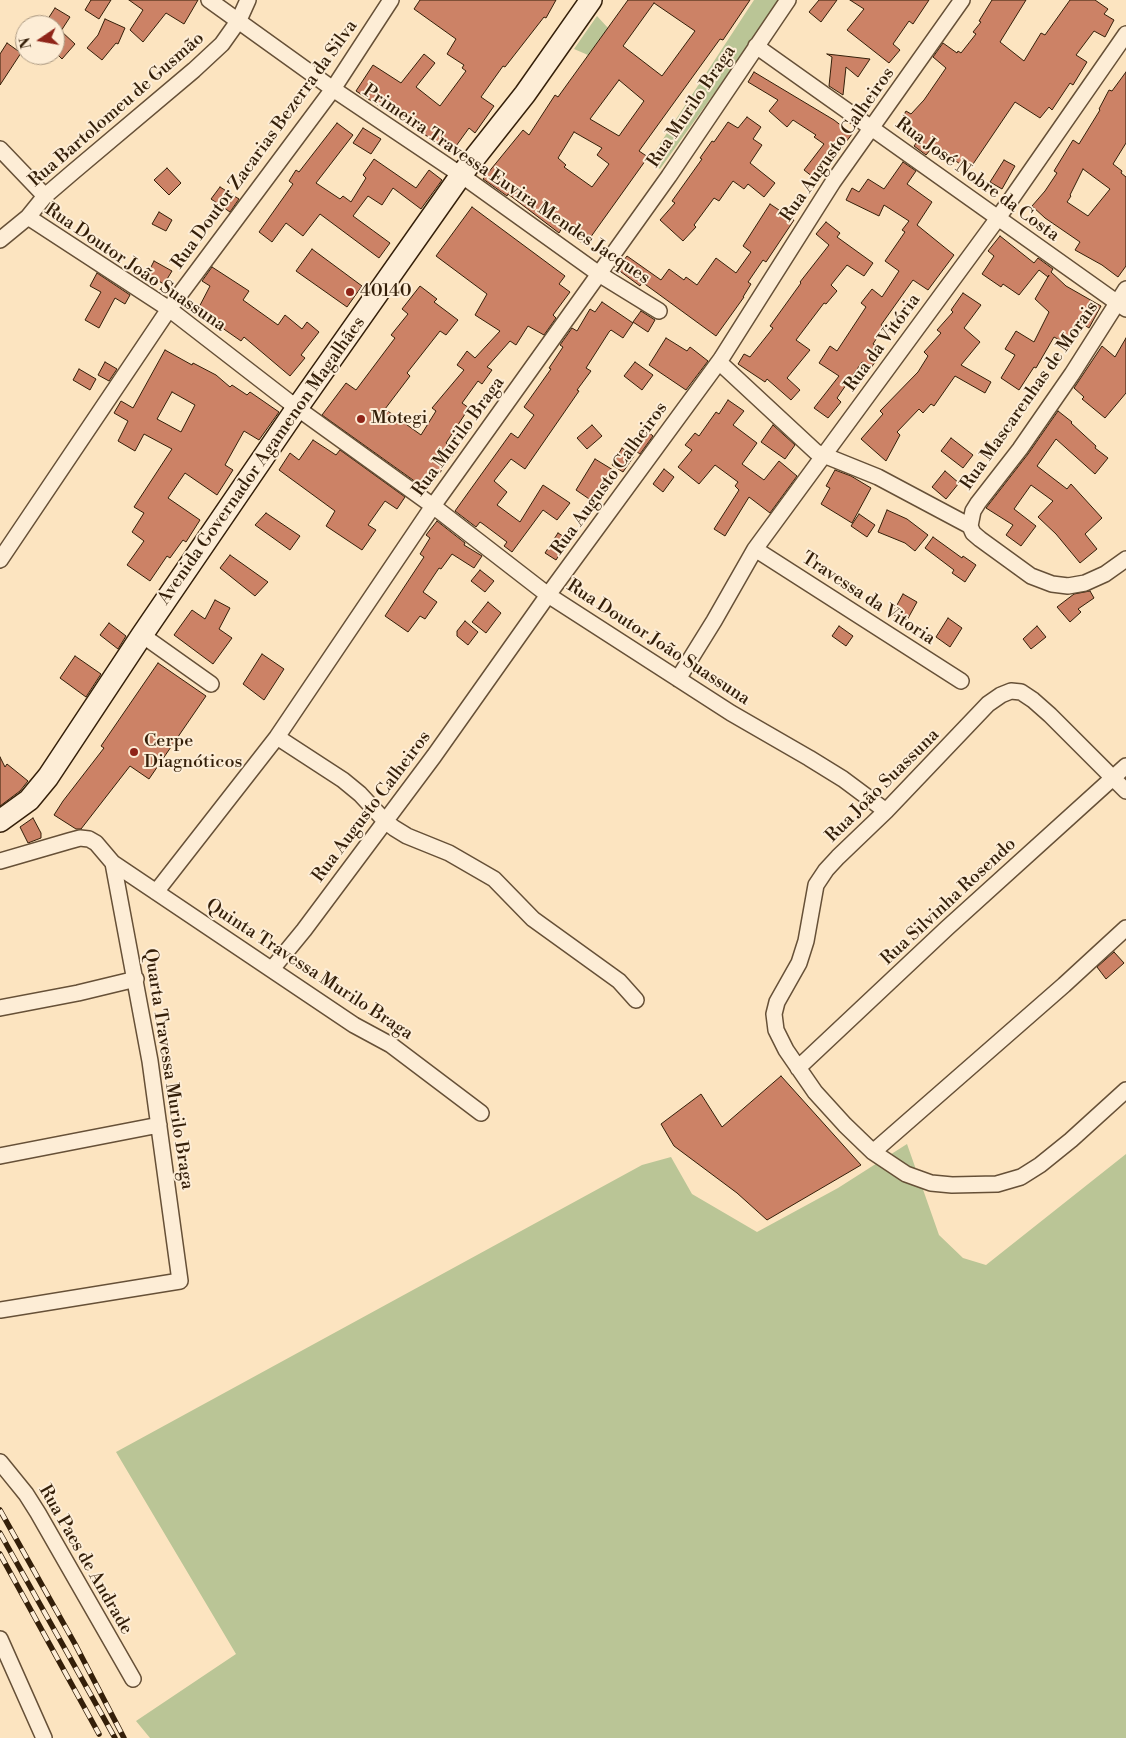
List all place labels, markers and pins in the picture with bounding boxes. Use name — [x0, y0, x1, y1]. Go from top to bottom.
place label: 40140 — [360, 281, 412, 303]
marker: 40140 — [344, 286, 356, 298]
place label: Motegi — [371, 408, 427, 430]
marker: Motegi — [355, 413, 367, 425]
place label: Cerpe Diagnóticos — [144, 731, 242, 774]
marker: Cerpe Diagnóticos — [128, 746, 140, 758]

